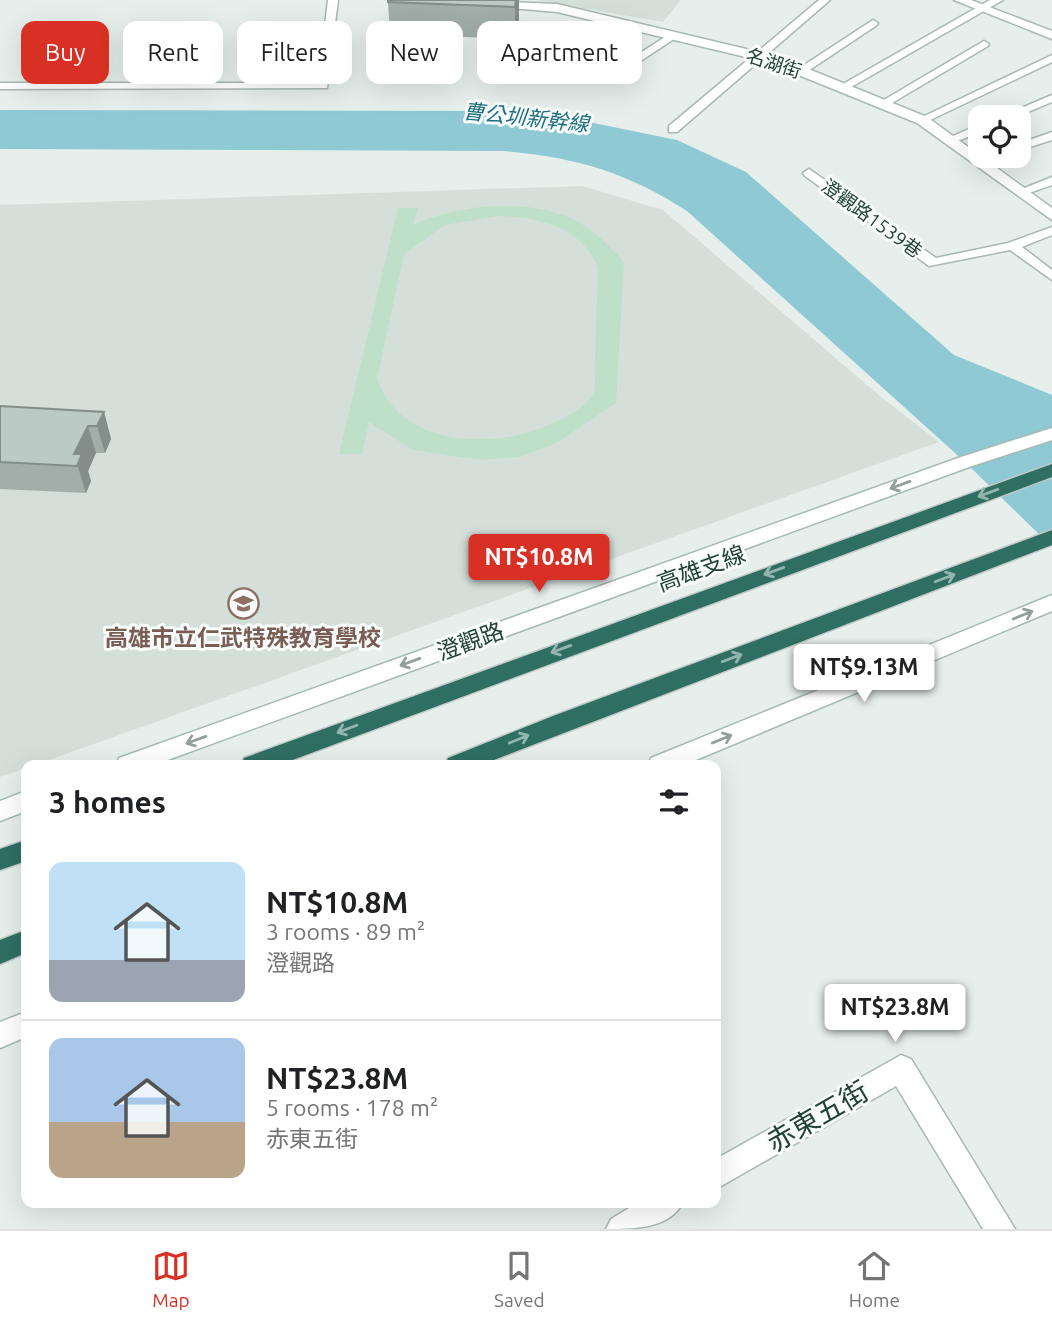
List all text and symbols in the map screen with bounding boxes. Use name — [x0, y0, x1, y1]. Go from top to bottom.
chip: Buy — [21, 21, 109, 84]
chip: Rent — [123, 21, 223, 84]
chip: Filters — [237, 21, 352, 84]
chip: New — [366, 21, 463, 84]
chip: Apartment — [477, 21, 642, 84]
street label: 名湖街 — [743, 44, 805, 82]
water label: 曹公圳新幹線 — [462, 98, 592, 136]
map controls — [968, 105, 1031, 168]
button: locate — [968, 105, 1031, 168]
street label: 澄觀路1539巷 — [817, 174, 927, 262]
one-way arrow — [890, 480, 912, 492]
one-way arrow — [977, 488, 999, 500]
pin: NT$10.8M — [467, 534, 611, 594]
street label: 高雄支線 — [653, 541, 749, 595]
text: NT$10.8M — [485, 544, 593, 569]
one-way arrow — [764, 566, 786, 578]
one-way arrow — [933, 570, 955, 583]
school or university icon: 高雄市立仁武特殊教育學校 — [226, 586, 260, 620]
one-way arrow — [1012, 608, 1033, 621]
street label: 澄觀路 — [433, 617, 507, 665]
place label: 高雄市立仁武特殊教育學校 — [105, 625, 381, 650]
one-way arrow — [550, 644, 572, 656]
pin: NT$9.13M — [792, 644, 936, 704]
one-way arrow — [720, 650, 742, 663]
text: NT$9.13M — [810, 654, 918, 679]
one-way arrow — [399, 657, 421, 670]
one-way arrow — [337, 724, 359, 736]
one-way arrow — [711, 731, 732, 744]
one-way arrow — [508, 732, 530, 745]
one-way arrow — [186, 735, 208, 747]
icon: filters — [655, 783, 693, 821]
text: 3 homes — [49, 785, 166, 819]
text: NT$10.8M — [266, 885, 408, 919]
icon: home — [105, 890, 189, 974]
text: 3 rooms · 89 m² — [266, 919, 425, 944]
text: 澄觀路 — [266, 950, 335, 975]
pin: NT$23.8M — [823, 984, 967, 1044]
text: NT$23.8M — [841, 994, 949, 1019]
text: NT$23.8M — [266, 1061, 408, 1095]
icon: home — [105, 1066, 189, 1150]
street label: 赤東五街 — [761, 1075, 873, 1157]
text: 5 rooms · 178 m² — [266, 1095, 438, 1120]
text: 赤東五街 — [266, 1126, 358, 1151]
tab: Map — [152, 1247, 190, 1311]
tab: Saved — [494, 1247, 545, 1311]
tab: Home — [849, 1247, 900, 1311]

